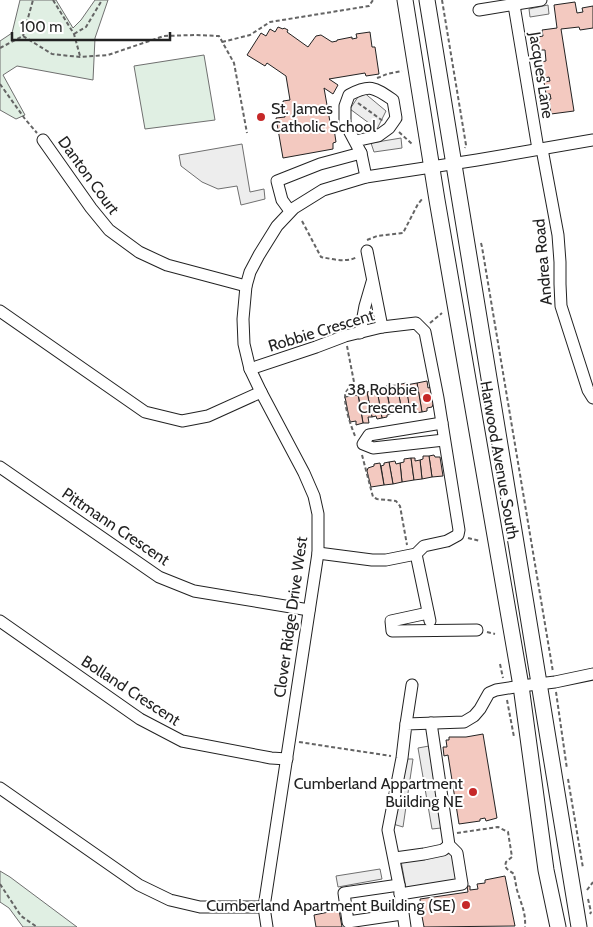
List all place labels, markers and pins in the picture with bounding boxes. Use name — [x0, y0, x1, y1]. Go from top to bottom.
place label: St. James Catholic School — [271, 99, 376, 136]
marker: St. James Catholic School — [255, 111, 267, 123]
place label: 38 Robbie Crescent — [348, 380, 418, 417]
marker: 38 Robbie Crescent — [421, 392, 433, 404]
place label: Cumberland Appartment Building NE — [294, 774, 464, 811]
marker: Cumberland Appartment Building NE — [467, 786, 479, 798]
place label: Cumberland Apartment Building (SE) — [206, 896, 456, 915]
marker: Cumberland Apartment Building (SE) — [460, 899, 472, 911]

